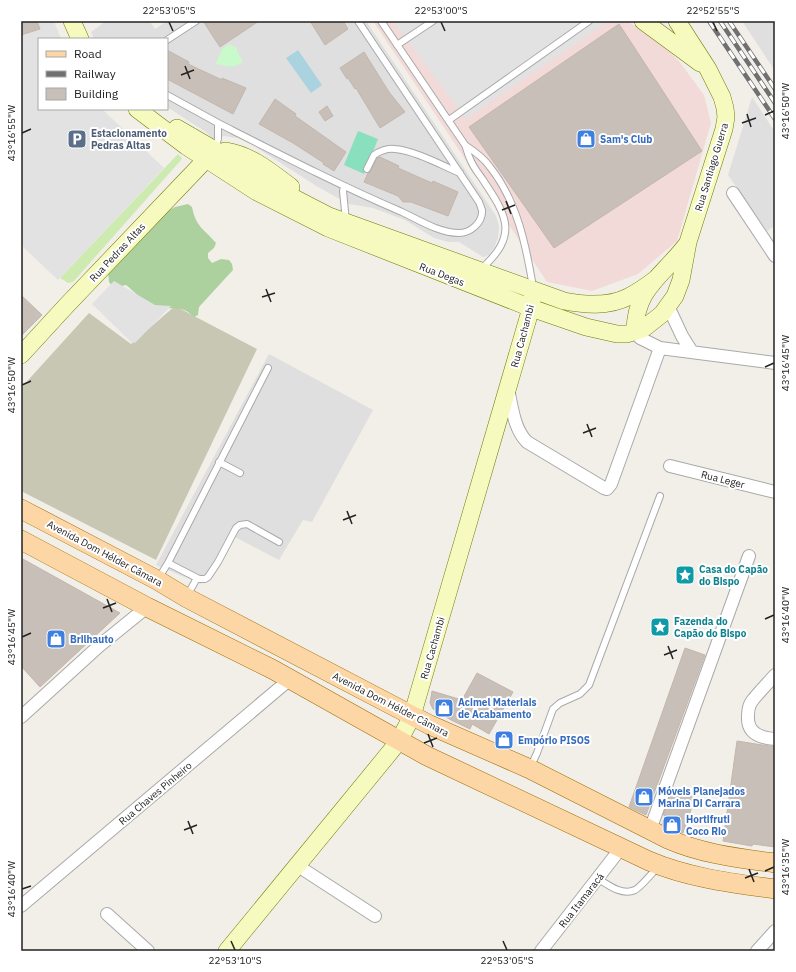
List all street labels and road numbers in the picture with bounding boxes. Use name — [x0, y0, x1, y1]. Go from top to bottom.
street label: Rua Santiago Guerra — [692, 121, 731, 213]
street label: Rua Pedras Altas — [87, 220, 148, 285]
street label: Rua Degas — [417, 260, 466, 289]
street label: Rua Cachambi — [508, 303, 537, 369]
street label: Rua Leger — [700, 468, 746, 491]
street label: Avenida Dom Hélder Câmara — [45, 517, 165, 590]
street label: Rua Cachambi — [417, 615, 448, 681]
street label: Avenida Dom Hélder Câmara — [330, 669, 452, 740]
street label: Rua Chaves Pinheiro — [116, 759, 195, 828]
street label: Rua Itamaracá — [556, 870, 607, 930]

